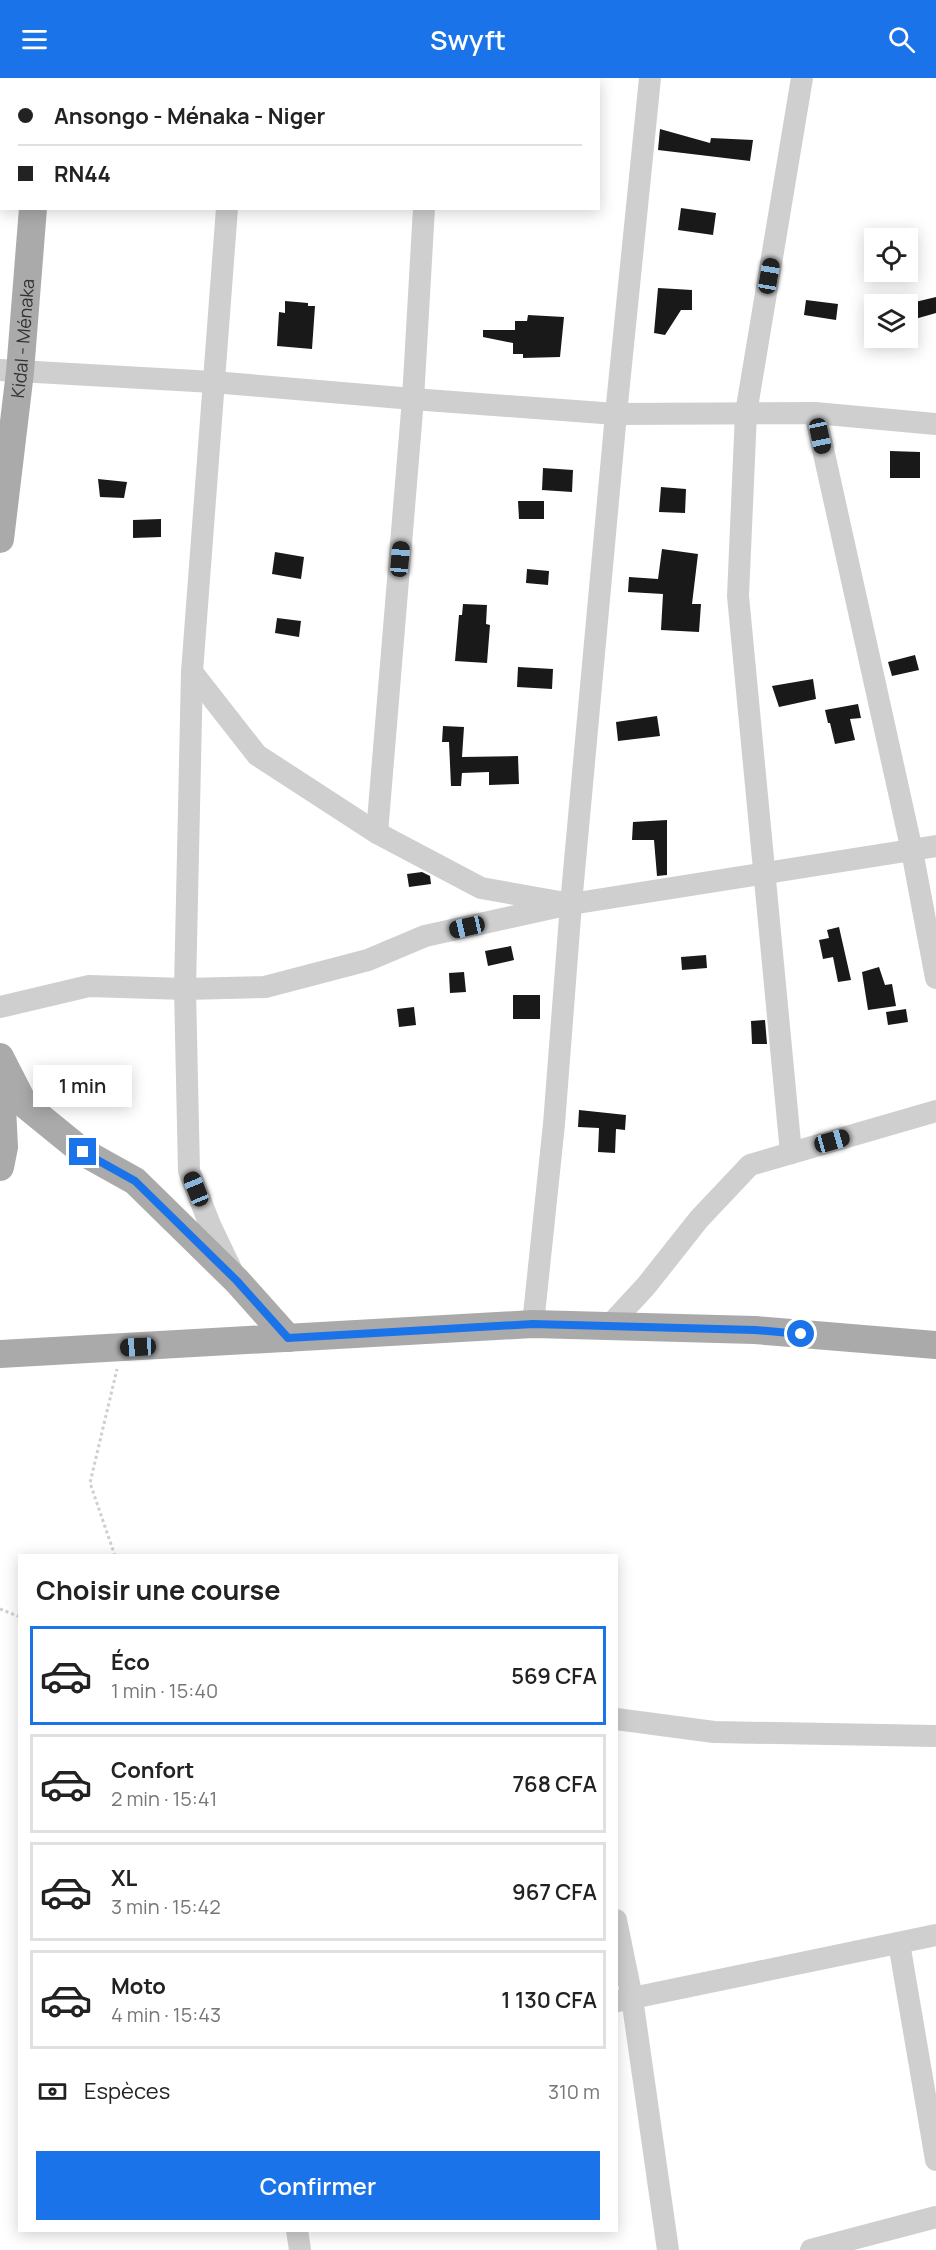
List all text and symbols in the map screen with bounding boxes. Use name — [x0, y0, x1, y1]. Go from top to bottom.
text: Swyft — [430, 21, 506, 58]
icon: menu — [18, 23, 51, 56]
icon: search — [885, 23, 918, 56]
text: Ansongo - Ménaka - Niger — [54, 101, 325, 131]
text: RN44 — [54, 159, 111, 189]
map controls — [864, 228, 918, 348]
button: locate — [864, 228, 918, 282]
car — [757, 257, 781, 295]
street label: Kidal - Ménaka — [5, 278, 39, 399]
button: layers — [864, 294, 918, 348]
car — [807, 417, 833, 455]
car — [389, 540, 411, 578]
car — [447, 914, 487, 940]
callout: 1 min — [34, 1065, 132, 1107]
text: 1 min — [59, 1072, 106, 1099]
car — [812, 1127, 852, 1155]
route end — [69, 1138, 96, 1165]
car — [181, 1169, 211, 1209]
route start — [787, 1320, 814, 1347]
car — [120, 1337, 156, 1357]
text: Choisir une course — [36, 1571, 280, 1608]
text: Éco — [111, 1647, 150, 1677]
icon: car — [39, 1649, 93, 1703]
text: 569 CFA — [511, 1661, 597, 1691]
text: 1 min · 15:40 — [111, 1677, 218, 1704]
text: Confort — [111, 1755, 194, 1785]
icon: car — [39, 1757, 93, 1811]
text: 768 CFA — [512, 1769, 597, 1799]
text: 2 min · 15:41 — [111, 1785, 217, 1812]
text: XL — [111, 1863, 137, 1893]
icon: car — [39, 1865, 93, 1919]
text: 967 CFA — [512, 1877, 597, 1907]
text: 3 min · 15:42 — [111, 1893, 221, 1920]
text: Moto — [111, 1971, 166, 2001]
icon: car — [39, 1973, 93, 2027]
text: 1 130 CFA — [501, 1985, 597, 2015]
text: 4 min · 15:43 — [111, 2001, 221, 2028]
icon: cash — [36, 2075, 69, 2108]
text: Espèces — [84, 2076, 170, 2106]
text: 310 m — [548, 2078, 600, 2105]
button: Confirmer — [36, 2151, 600, 2220]

